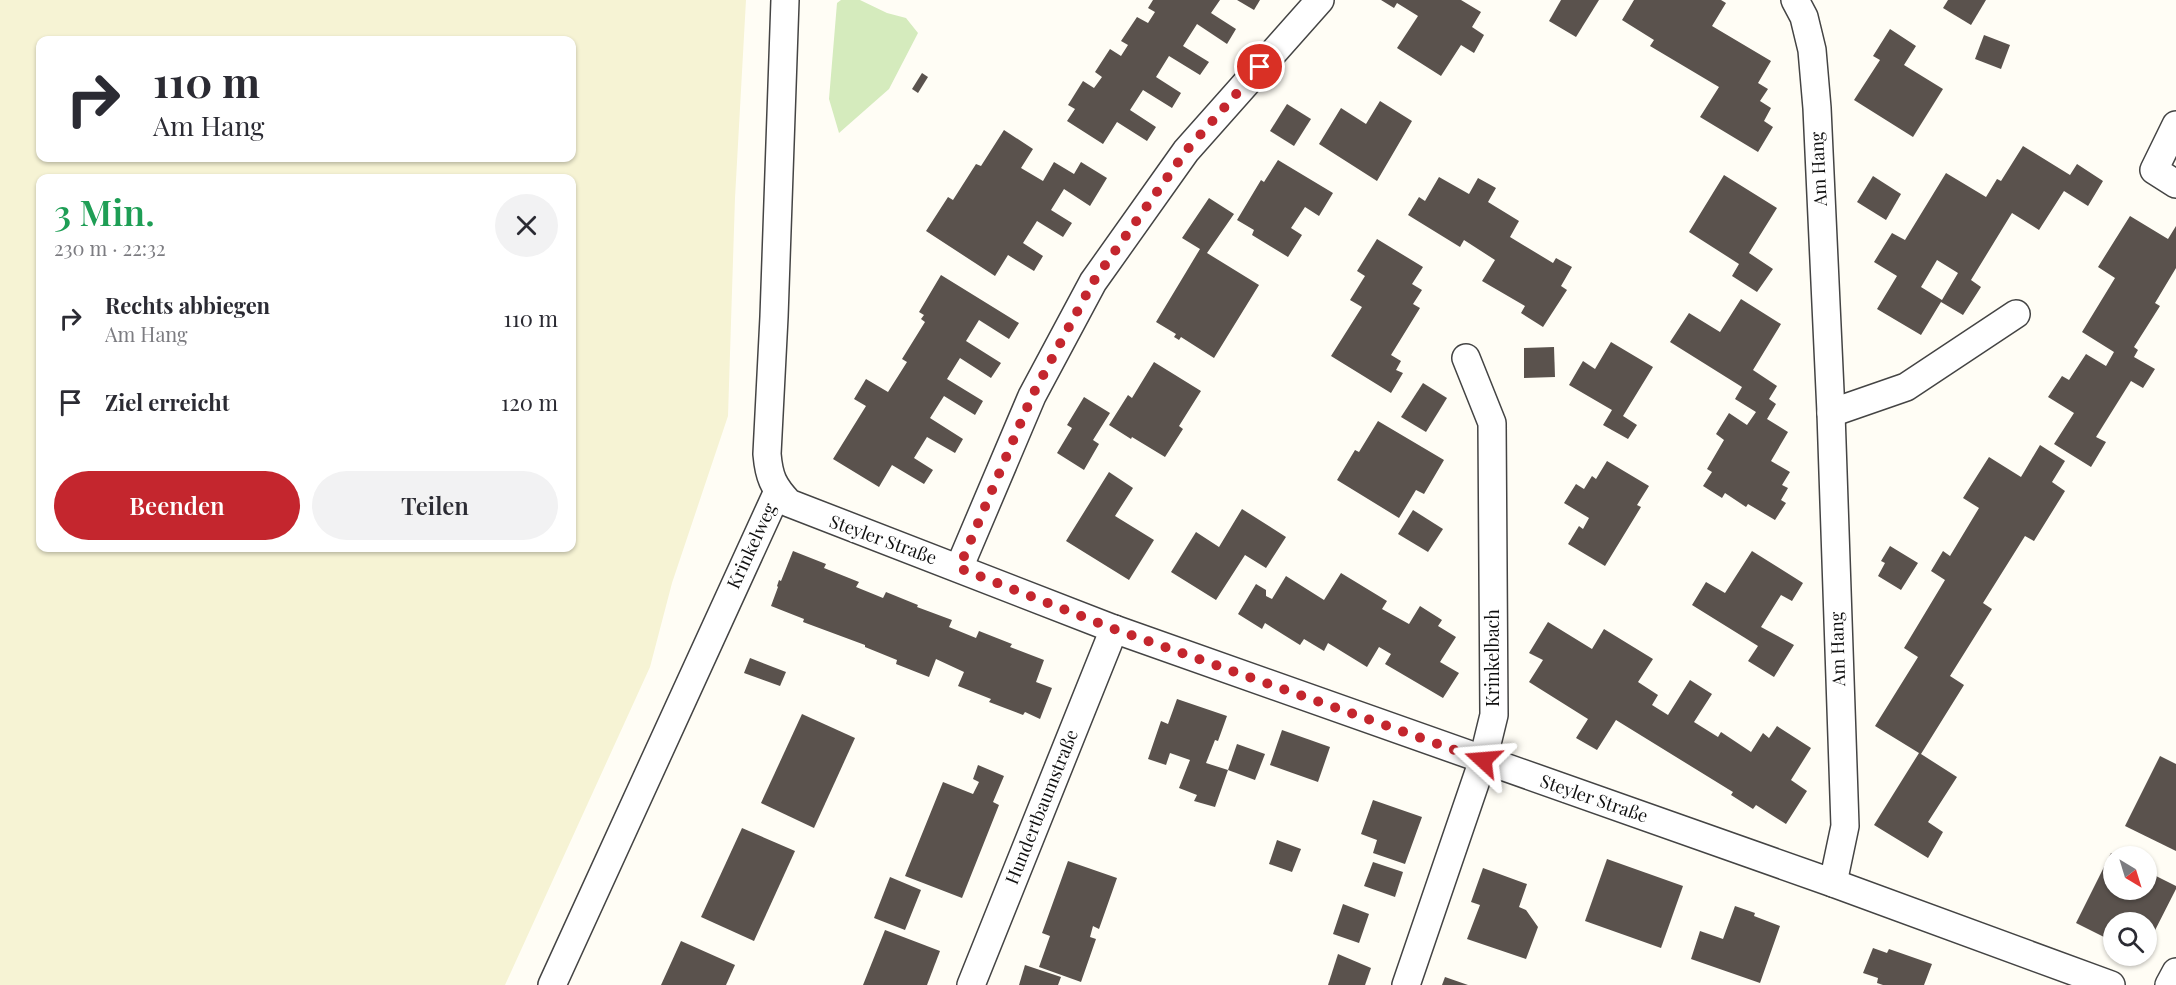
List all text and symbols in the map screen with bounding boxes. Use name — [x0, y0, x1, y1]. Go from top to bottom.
pin — [1234, 41, 1285, 92]
icon: arrive — [1243, 50, 1276, 83]
text: 110 m — [153, 53, 260, 109]
icon: right — [54, 60, 132, 138]
text: Am Hang — [153, 107, 265, 143]
street label: Am Hang — [1804, 131, 1832, 208]
text: 3 Min. — [54, 187, 155, 235]
button: close — [495, 194, 558, 257]
text: 230 m · 22:32 — [54, 234, 166, 261]
text: Rechts abbiegen — [105, 290, 270, 320]
icon: right — [54, 302, 87, 335]
text: 110 m — [504, 303, 558, 333]
text: Am Hang — [105, 320, 188, 347]
icon: arrive — [54, 386, 87, 419]
text: Ziel erreicht — [105, 387, 229, 417]
text: 120 m — [501, 387, 558, 417]
button: Beenden — [54, 471, 300, 540]
button: Teilen — [312, 471, 558, 540]
street label: Krinkelweg — [721, 498, 782, 592]
street label: Steyler Straße — [826, 509, 940, 570]
street label: Krinkelbach — [1480, 609, 1504, 707]
street label: Am Hang — [1824, 611, 1850, 688]
street label: Hundertbaumstraße — [999, 726, 1083, 888]
position arrow — [1451, 728, 1515, 792]
street label: Steyler Straße — [1537, 768, 1651, 828]
north arrow — [2103, 846, 2157, 900]
map controls — [2103, 846, 2157, 966]
button: search — [2103, 912, 2157, 966]

